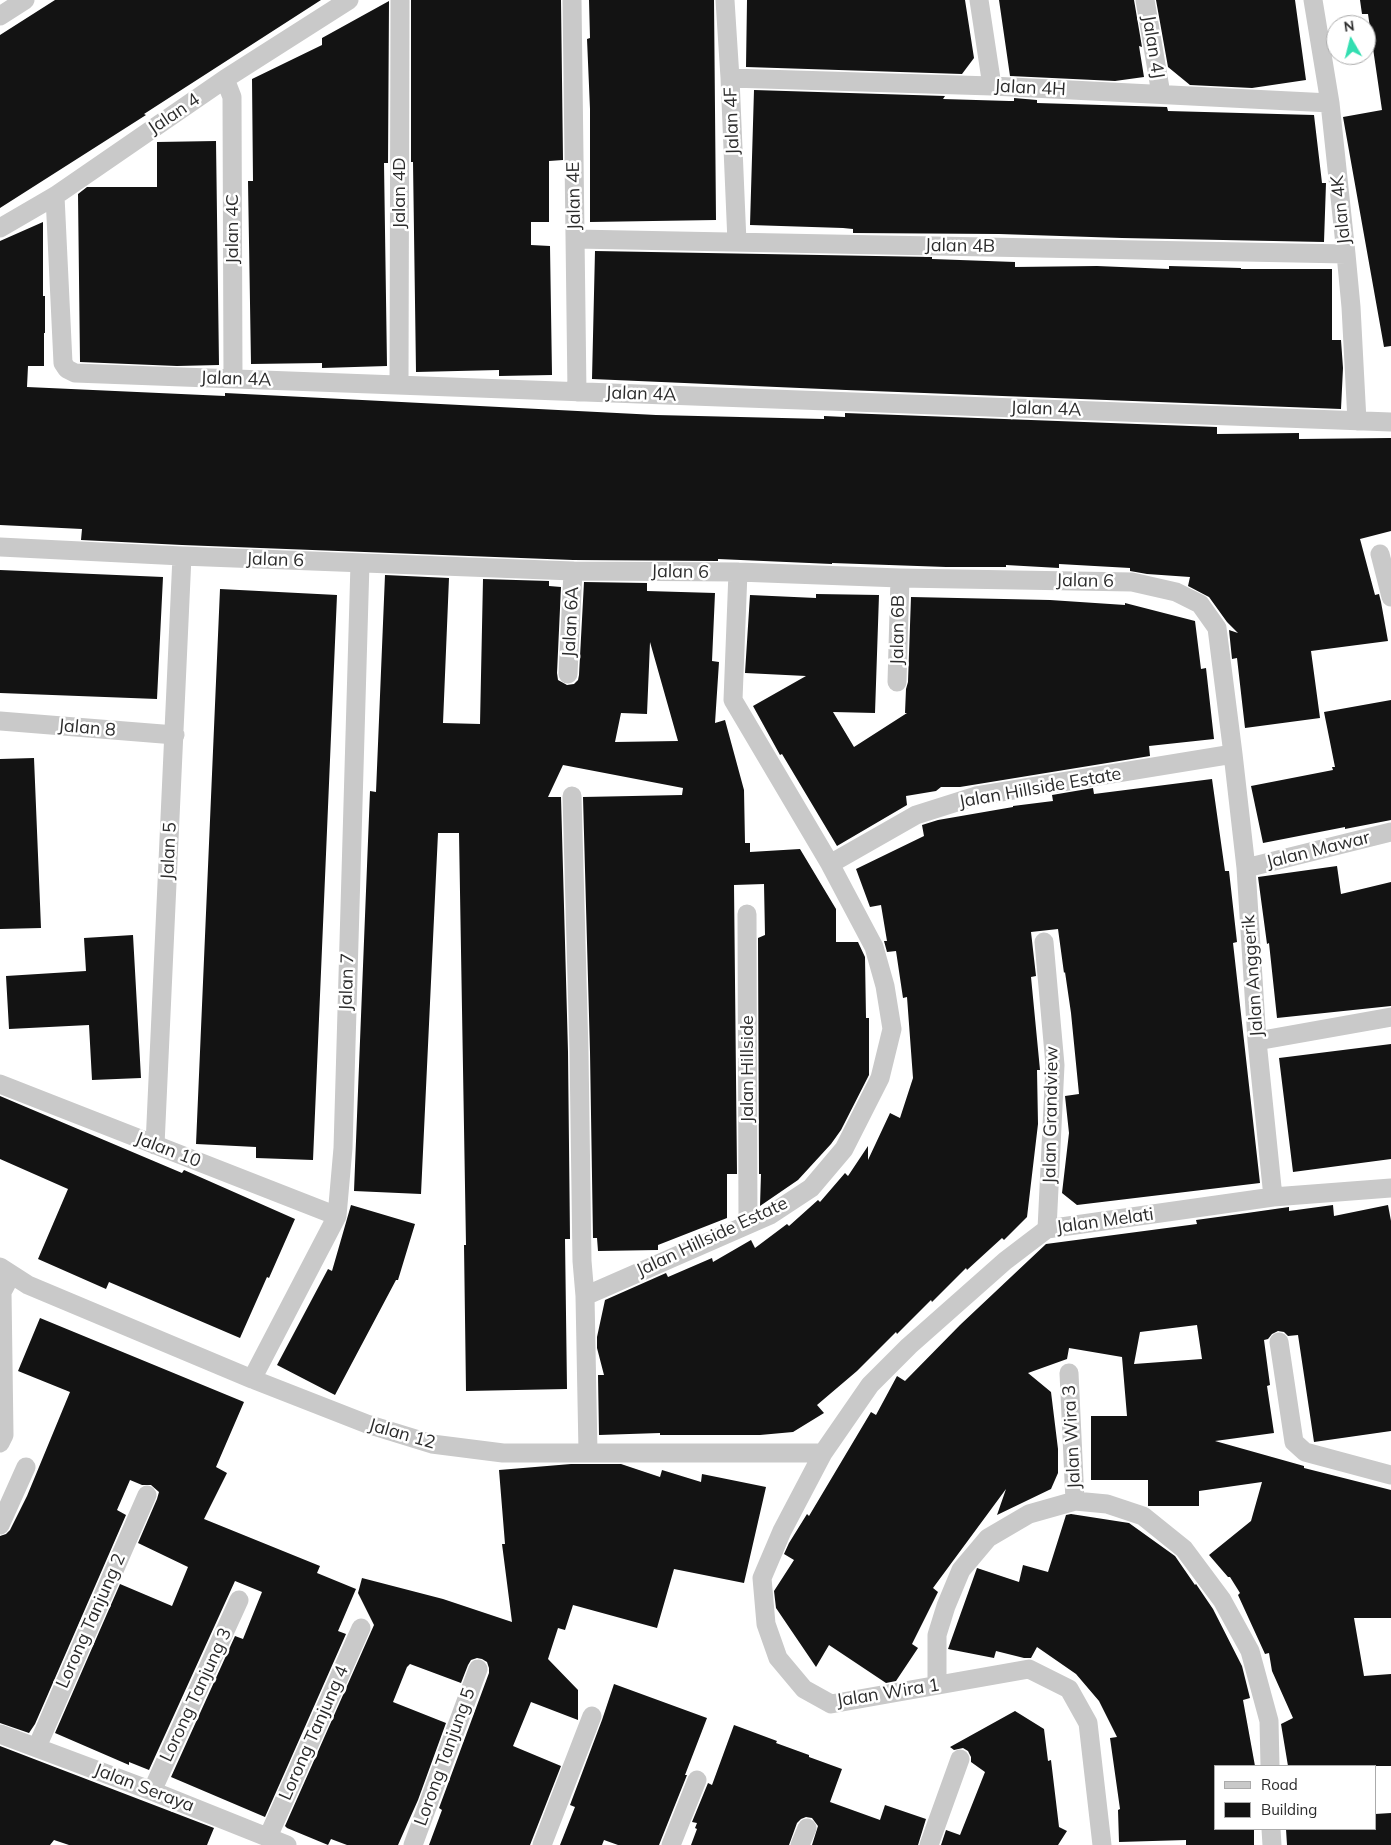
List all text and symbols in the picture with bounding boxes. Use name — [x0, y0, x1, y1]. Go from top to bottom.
street label: Jalan 4J — [1137, 14, 1169, 80]
north arrow — [1326, 15, 1376, 65]
text: N — [1343, 16, 1356, 36]
street label: Jalan 4H — [994, 75, 1066, 101]
street label: Jalan 4F — [720, 87, 744, 155]
street label: Jalan 4 — [144, 89, 204, 139]
street label: Jalan 4D — [389, 157, 411, 229]
street label: Jalan 4E — [563, 162, 585, 230]
street label: Jalan 4K — [1327, 174, 1355, 246]
street label: Jalan 4C — [222, 194, 244, 264]
street label: Jalan 4B — [925, 235, 995, 257]
street label: Jalan 4A — [200, 367, 272, 391]
street label: Jalan 4A — [605, 382, 677, 406]
street label: Jalan 4A — [1010, 397, 1082, 421]
street label: Jalan 6 — [246, 548, 304, 572]
street label: Jalan 6 — [651, 561, 709, 583]
street label: Jalan 6 — [1056, 570, 1114, 592]
street label: Jalan 6A — [558, 586, 584, 658]
street label: Jalan 6B — [887, 595, 909, 665]
street label: Jalan 8 — [57, 715, 117, 741]
street label: Jalan Hillside Estate — [957, 763, 1123, 813]
street label: Jalan 5 — [157, 822, 181, 880]
street label: Jalan Mawar — [1264, 827, 1372, 873]
street label: Jalan Anggerik — [1238, 914, 1268, 1038]
street label: Jalan 7 — [335, 953, 359, 1011]
street label: Jalan Hillside — [737, 1015, 759, 1123]
street label: Jalan Grandview — [1039, 1046, 1063, 1184]
street label: Jalan 10 — [132, 1128, 204, 1172]
street label: Jalan Hillside Estate — [633, 1192, 791, 1282]
street label: Jalan Melati — [1055, 1203, 1155, 1239]
street label: Jalan Wira 3 — [1058, 1384, 1086, 1490]
street label: Jalan 12 — [366, 1414, 438, 1454]
street label: Lorong Tanjung 2 — [52, 1550, 130, 1692]
street label: Lorong Tanjung 3 — [156, 1625, 236, 1765]
street label: Lorong Tanjung 4 — [275, 1662, 353, 1804]
street label: Jalan Wira 1 — [835, 1674, 941, 1712]
street label: Lorong Tanjung 5 — [410, 1685, 480, 1829]
street label: Jalan Seraya — [91, 1759, 197, 1817]
legend — [1214, 1765, 1376, 1830]
text: Road — [1261, 1775, 1298, 1794]
text: Building — [1261, 1800, 1317, 1819]

